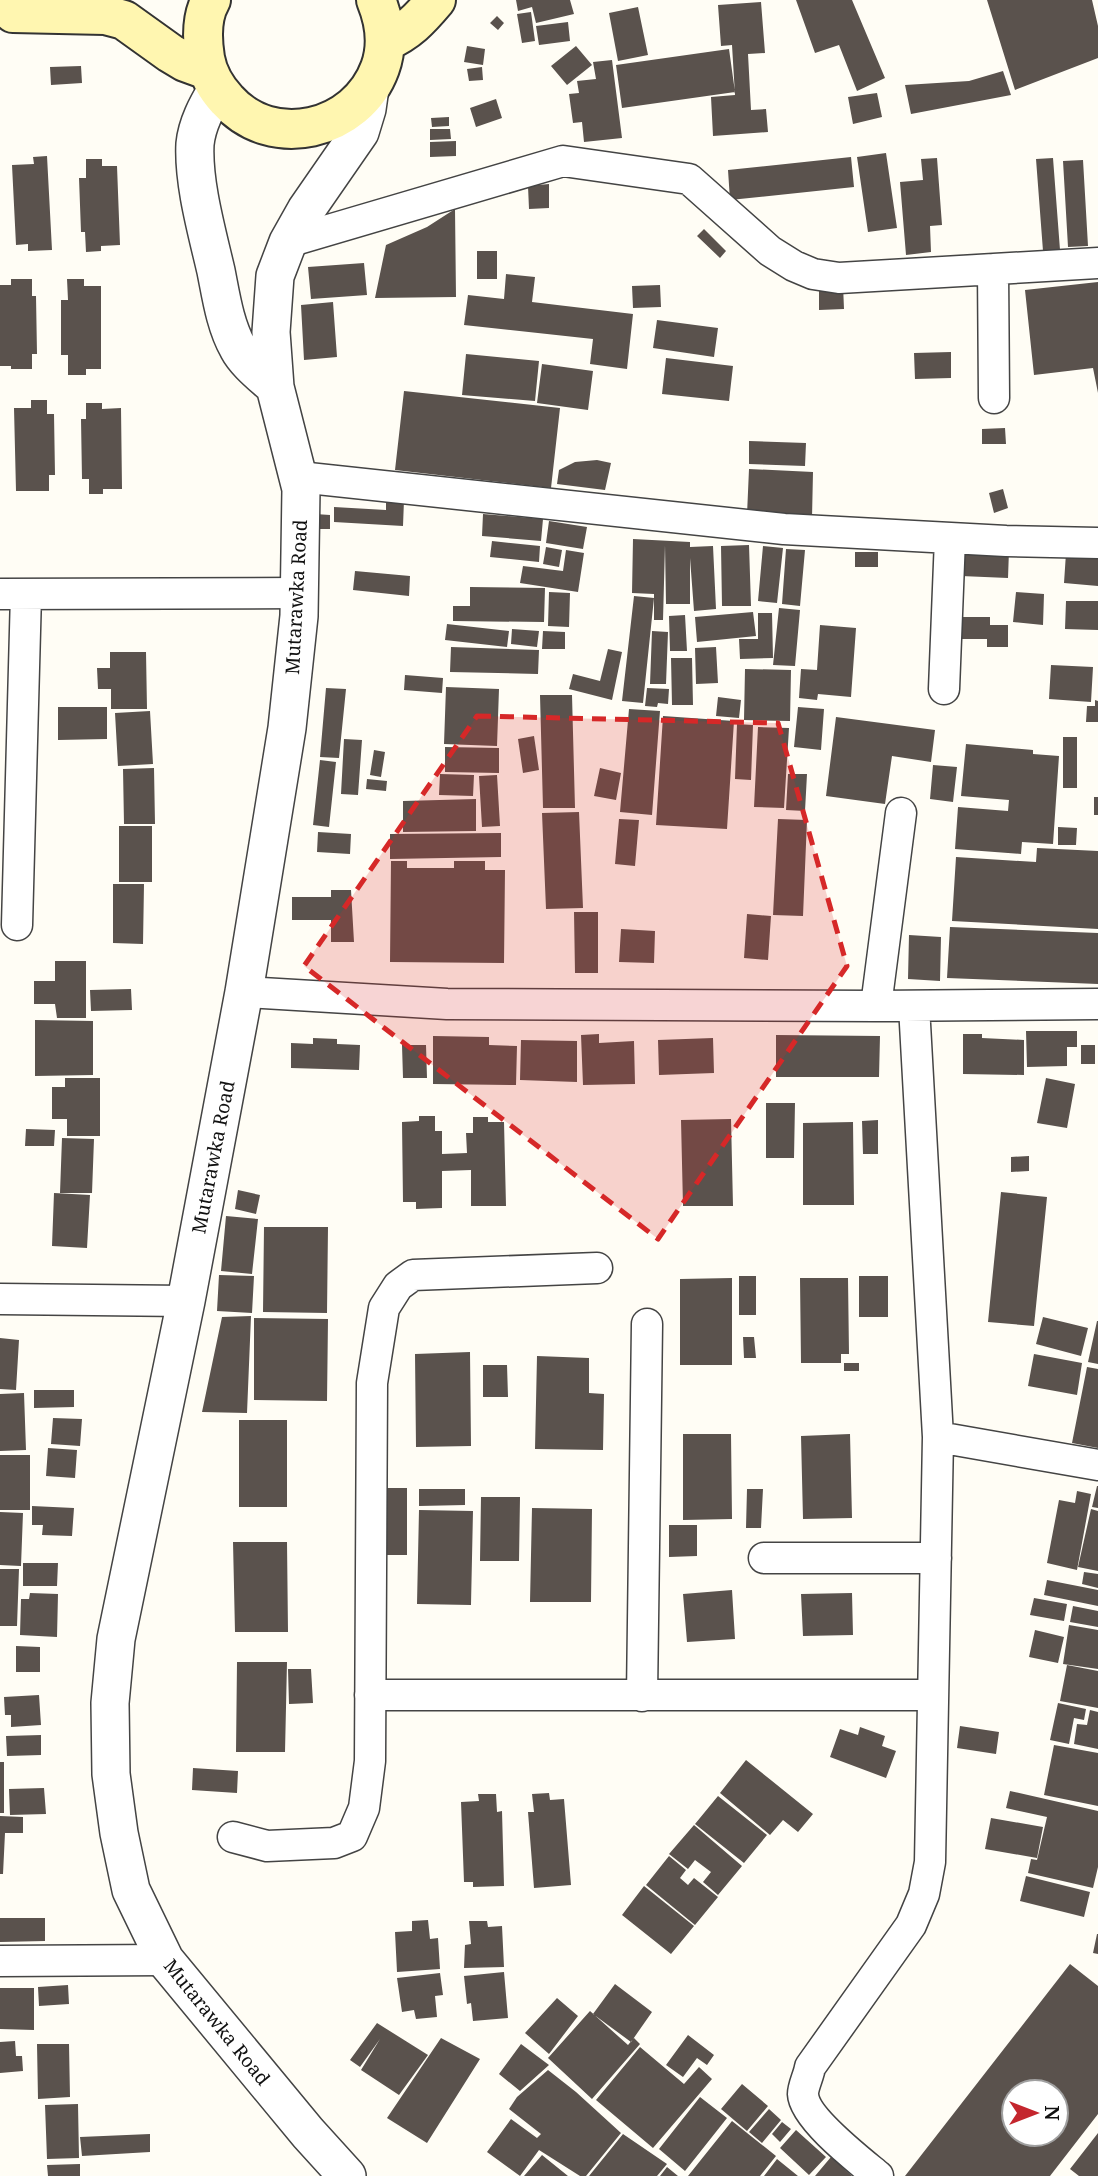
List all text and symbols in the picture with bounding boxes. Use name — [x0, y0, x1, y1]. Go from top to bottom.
street label: Mutarawka Road — [279, 518, 313, 675]
street label: Mutarawka Road — [185, 1078, 241, 1236]
street label: Mutarawka Road — [158, 1953, 276, 2091]
north arrow — [1000, 2078, 1070, 2148]
text: N — [1039, 2106, 1065, 2121]

